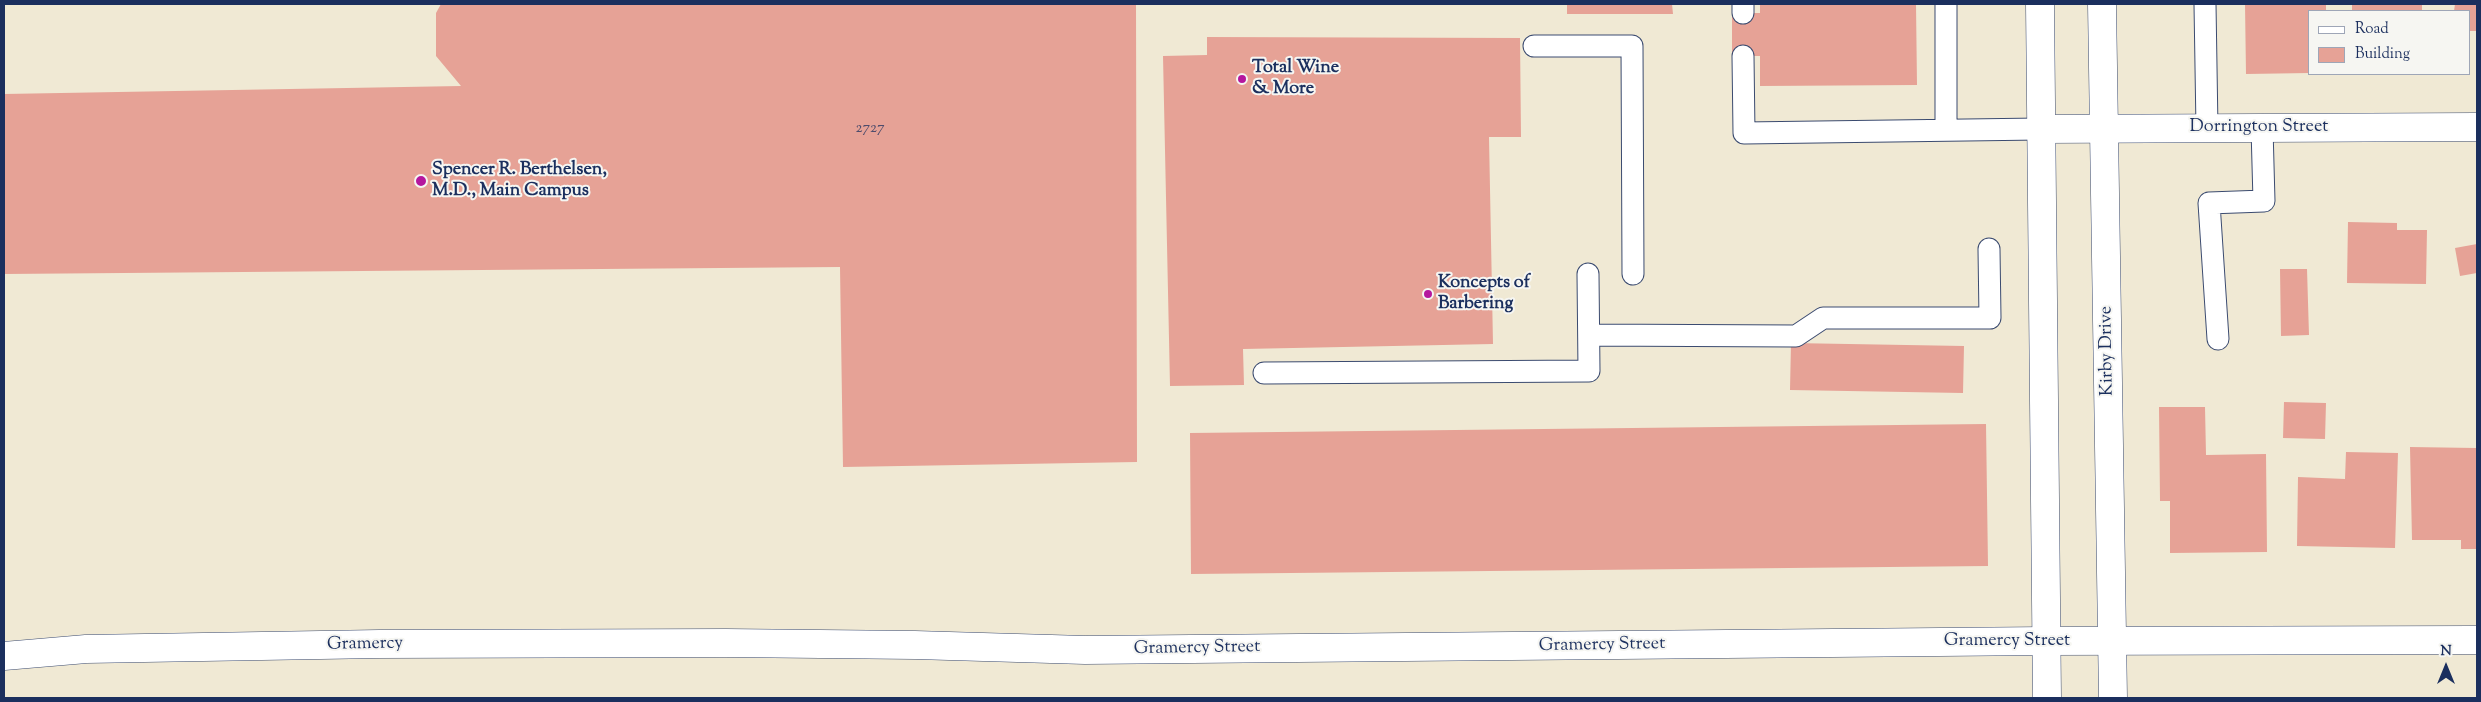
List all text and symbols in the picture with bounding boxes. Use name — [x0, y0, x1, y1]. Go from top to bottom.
legend — [2308, 10, 2471, 75]
text: Road — [2355, 19, 2389, 40]
text: Building — [2355, 44, 2410, 65]
place label: Total Wine & More — [1252, 58, 1339, 100]
marker: Total Wine & More — [1236, 73, 1248, 85]
street label: Dorrington Street — [2190, 117, 2328, 139]
house number: 2727 — [856, 120, 884, 138]
place label: Spencer R. Berthelsen, M.D., Main Campus — [432, 160, 607, 202]
marker: Spencer R. Berthelsen, M.D., Main Campus — [414, 174, 428, 188]
place label: Koncepts of Barbering — [1438, 273, 1530, 316]
marker: Koncepts of Barbering — [1422, 288, 1434, 300]
street label: Kirby Drive — [2096, 306, 2120, 396]
street label: Gramercy Street — [1944, 631, 2070, 653]
street label: Gramercy — [327, 634, 403, 656]
street label: Gramercy Street — [1539, 634, 1665, 658]
street label: Gramercy Street — [1134, 637, 1260, 661]
north arrow — [2421, 642, 2471, 692]
text: N — [2440, 642, 2452, 662]

